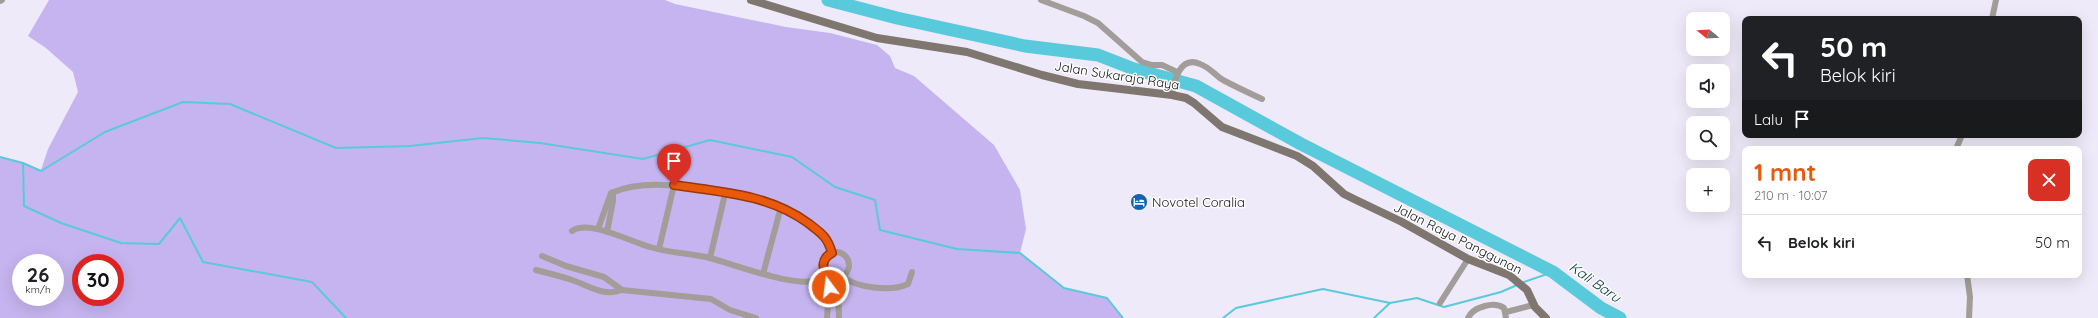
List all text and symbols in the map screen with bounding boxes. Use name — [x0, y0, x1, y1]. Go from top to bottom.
north arrow — [1686, 12, 1730, 56]
map controls — [1686, 12, 1730, 212]
text: 50 m — [1820, 29, 1887, 64]
icon: left — [1754, 32, 1806, 84]
street label: Jalan Sukaraja Raya — [1053, 57, 1181, 93]
button: sound — [1686, 64, 1730, 108]
text: Belok kiri — [1820, 64, 1896, 87]
icon: arrive — [1791, 108, 1813, 130]
text: Lalu — [1754, 110, 1783, 129]
button: search — [1686, 116, 1730, 160]
pin — [657, 144, 691, 185]
icon: arrive — [663, 150, 685, 172]
text: 1 mnt — [1754, 157, 1816, 187]
button: close — [2028, 159, 2070, 201]
button: + — [1686, 168, 1730, 212]
text: 210 m · 10:07 — [1754, 187, 1827, 203]
hotel icon: Novotel Coralia — [1129, 192, 1149, 212]
place label: Novotel Coralia — [1152, 194, 1245, 210]
street label: Jalan Raya Panggunan — [1391, 199, 1525, 277]
icon: left — [1754, 232, 1776, 254]
text: Belok kiri — [1788, 233, 1855, 252]
text: 50 m — [2035, 233, 2070, 252]
speed limit sign: 30 — [72, 254, 124, 306]
water label: Kali Baru — [1566, 258, 1625, 307]
text: 26 — [27, 262, 49, 287]
position arrow — [808, 266, 850, 308]
text: km/h — [25, 283, 51, 296]

